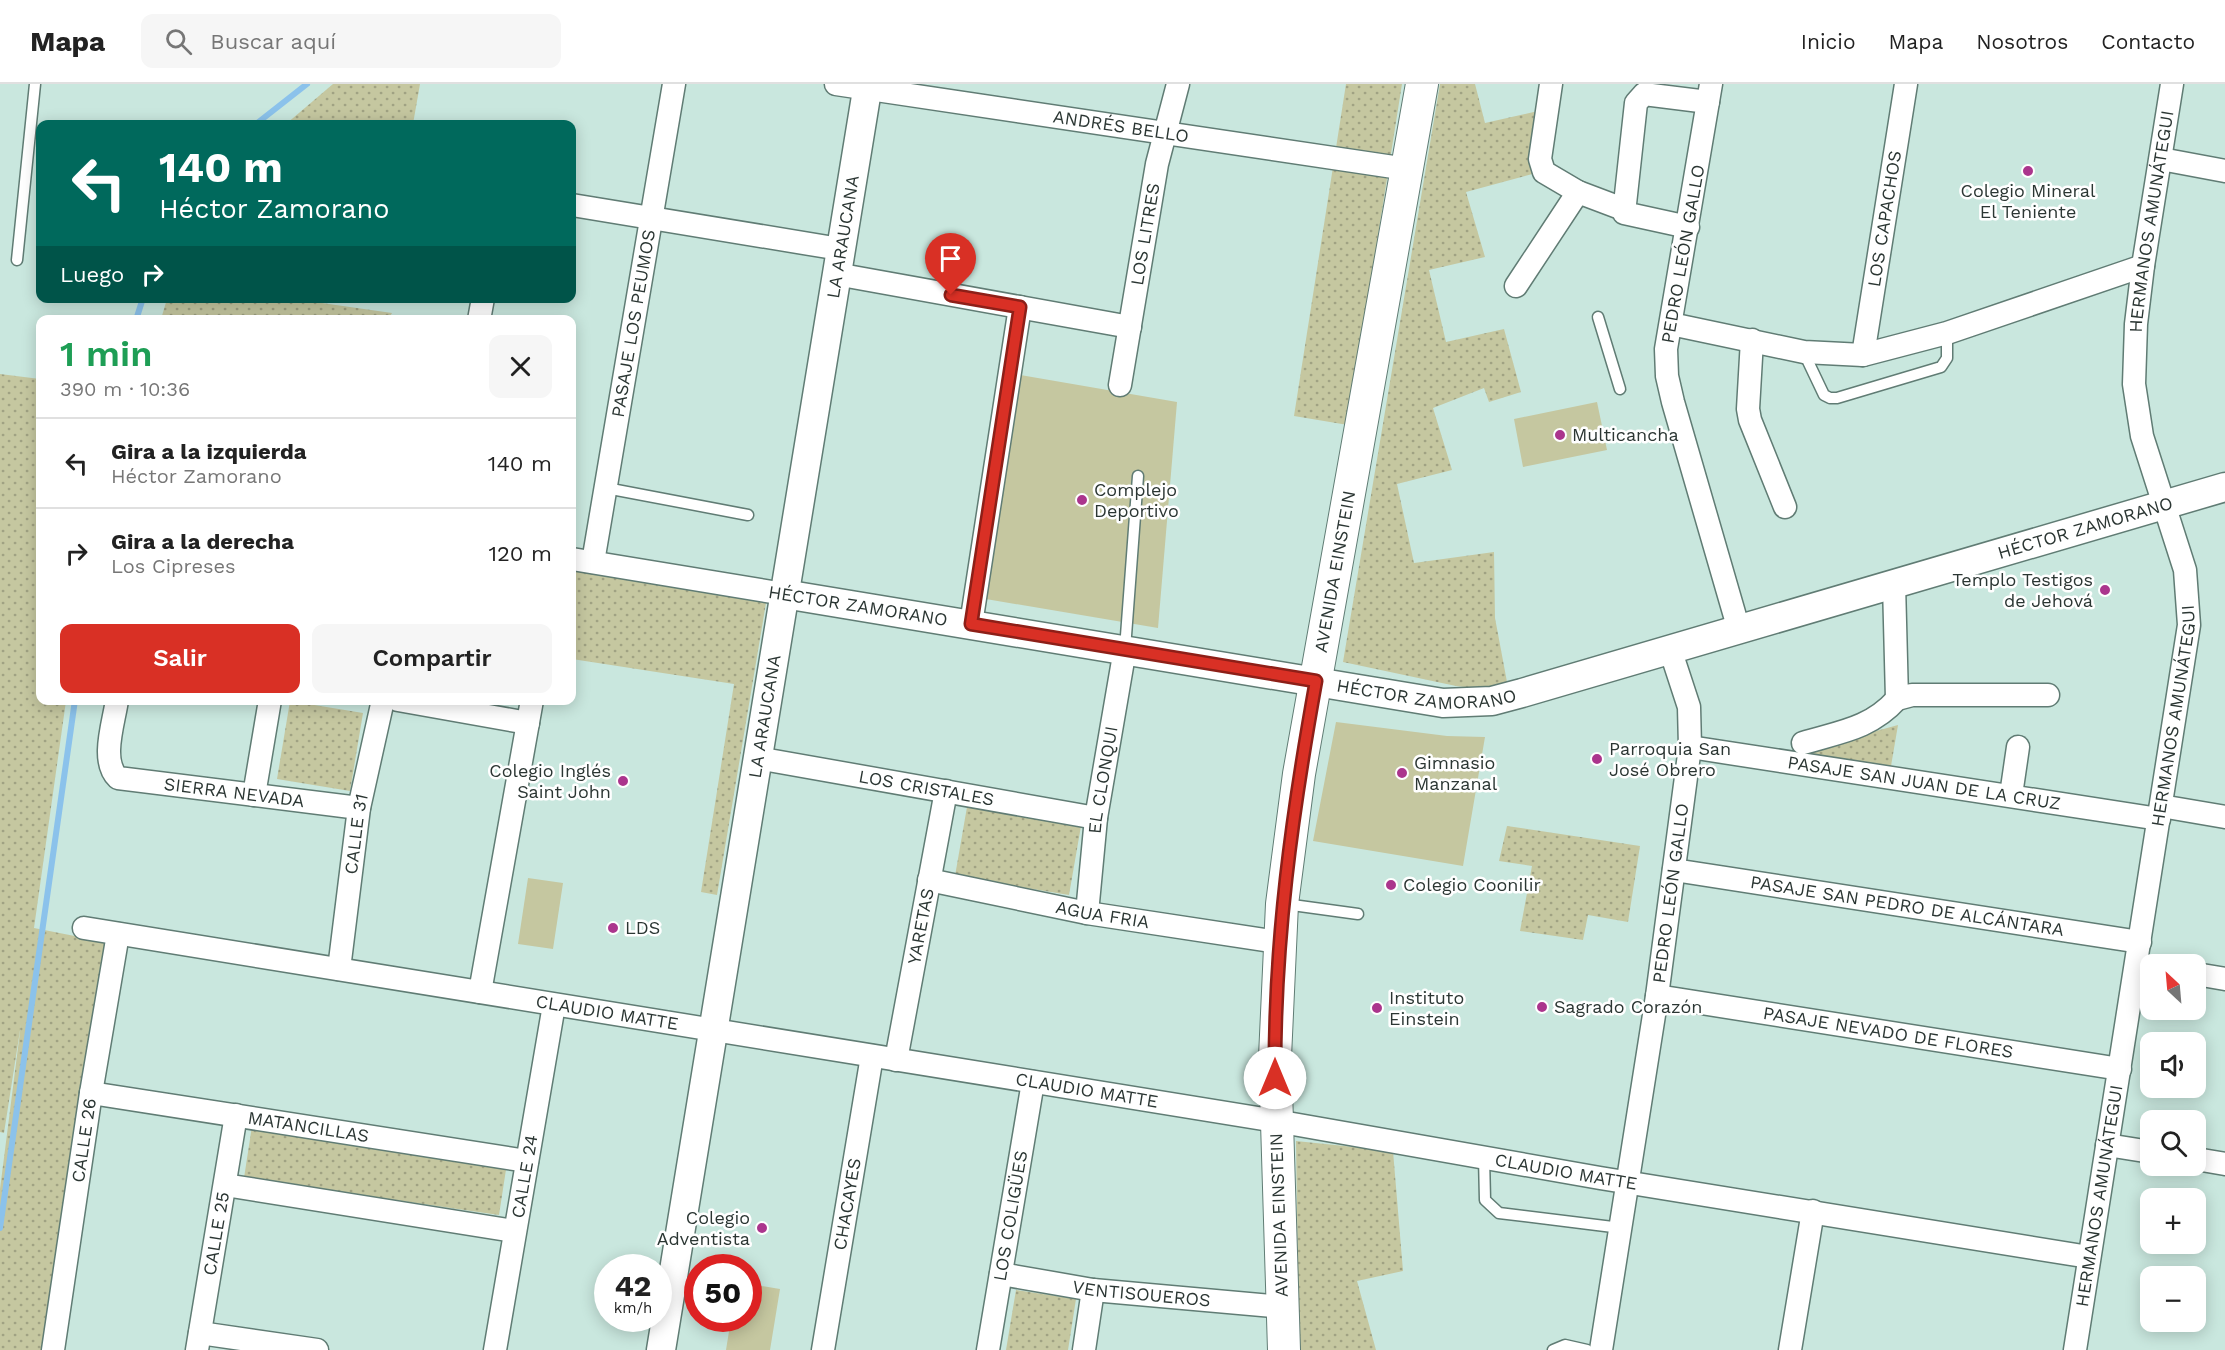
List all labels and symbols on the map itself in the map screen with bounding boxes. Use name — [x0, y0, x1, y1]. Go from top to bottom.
street label: ANDRÉS BELLO — [1052, 105, 1190, 146]
street label: HERMANOS AMUNÁTEGUI — [2125, 109, 2178, 333]
street label: LOS CAPACHOS — [1863, 149, 1905, 288]
street label: PEDRO LEÓN GALLO — [1656, 163, 1709, 345]
marker: Colegio Mineral El Teniente — [2021, 164, 2035, 178]
street label: LA ARAUCANA — [822, 173, 863, 300]
place label: Colegio Mineral El Teniente — [1961, 180, 2096, 222]
street label: LOS LITRES — [1126, 181, 1164, 287]
street label: PASAJE LOS PEUMOS — [607, 228, 659, 419]
pin — [925, 233, 976, 295]
place label: Multicancha — [1572, 424, 1679, 445]
marker: Multicancha — [1553, 428, 1567, 442]
place label: Complejo Deportivo — [1094, 479, 1179, 521]
street label: AVENIDA EINSTEIN — [1310, 489, 1359, 654]
street label: HÉCTOR ZAMORANO — [1995, 492, 2175, 563]
marker: Complejo Deportivo — [1075, 493, 1089, 507]
place label: Templo Testigos de Jehová — [1952, 569, 2093, 611]
street label: HÉCTOR ZAMORANO — [767, 581, 949, 630]
marker: Templo Testigos de Jehová — [2098, 583, 2112, 597]
street label: HERMANOS AMUNÁTEGUI — [2146, 604, 2199, 828]
street label: LA ARAUCANA — [744, 653, 785, 780]
street label: HÉCTOR ZAMORANO — [1335, 675, 1519, 713]
street label: EL CLONQUI — [1084, 724, 1122, 835]
place label: Parroquia San José Obrero — [1609, 738, 1731, 780]
street label: PASAJE SAN JUAN DE LA CRUZ — [1786, 751, 2062, 814]
place label: Gimnasio Manzanal — [1414, 752, 1498, 794]
marker: Parroquia San José Obrero — [1590, 752, 1604, 766]
place label: Colegio Inglés Saint John — [489, 760, 611, 802]
street label: LOS CRISTALES — [857, 765, 996, 810]
marker: Gimnasio Manzanal — [1395, 766, 1409, 780]
street label: SIERRA NEVADA — [163, 773, 306, 811]
marker: Colegio Inglés Saint John — [616, 774, 630, 788]
street label: CALLE 31 — [340, 792, 372, 875]
street label: PEDRO LEÓN GALLO — [1648, 802, 1692, 984]
street label: PASAJE SAN PEDRO DE ALCÁNTARA — [1749, 871, 2066, 940]
place label: Colegio Coonilir — [1403, 874, 1541, 895]
marker: Colegio Coonilir — [1384, 878, 1398, 892]
street label: YARETAS — [903, 886, 938, 966]
street label: AGUA FRIA — [1054, 896, 1151, 932]
place label: LDS — [625, 917, 660, 938]
marker: LDS — [606, 921, 620, 935]
north arrow — [2140, 954, 2206, 1020]
place label: Instituto Einstein — [1389, 987, 1464, 1029]
street label: CLAUDIO MATTE — [534, 990, 680, 1034]
place label: Sagrado Corazón — [1554, 996, 1702, 1017]
marker: Sagrado Corazón — [1535, 1000, 1549, 1014]
marker: Instituto Einstein — [1370, 1001, 1384, 1015]
street label: PASAJE NEVADO DE FLORES — [1762, 1002, 2015, 1062]
position arrow — [1243, 1046, 1307, 1110]
street label: CLAUDIO MATTE — [1014, 1068, 1160, 1112]
street label: HERMANOS AMUNÁTEGUI — [2071, 1083, 2127, 1308]
street label: CALLE 26 — [67, 1097, 100, 1184]
street label: MATANCILLAS — [246, 1107, 371, 1146]
street label: CALLE 24 — [507, 1133, 542, 1220]
street label: AVENIDA EINSTEIN — [1265, 1133, 1292, 1297]
street label: LOS COLIGÜES — [989, 1149, 1031, 1283]
street label: CLAUDIO MATTE — [1493, 1149, 1639, 1194]
street label: CHACAYES — [829, 1156, 865, 1252]
street label: CALLE 25 — [199, 1190, 233, 1277]
place label: Colegio Adventista — [657, 1207, 750, 1249]
marker: Colegio Adventista — [755, 1221, 769, 1235]
speed limit sign: 50 — [684, 1254, 762, 1332]
street label: VENTISOUEROS — [1071, 1276, 1211, 1310]

